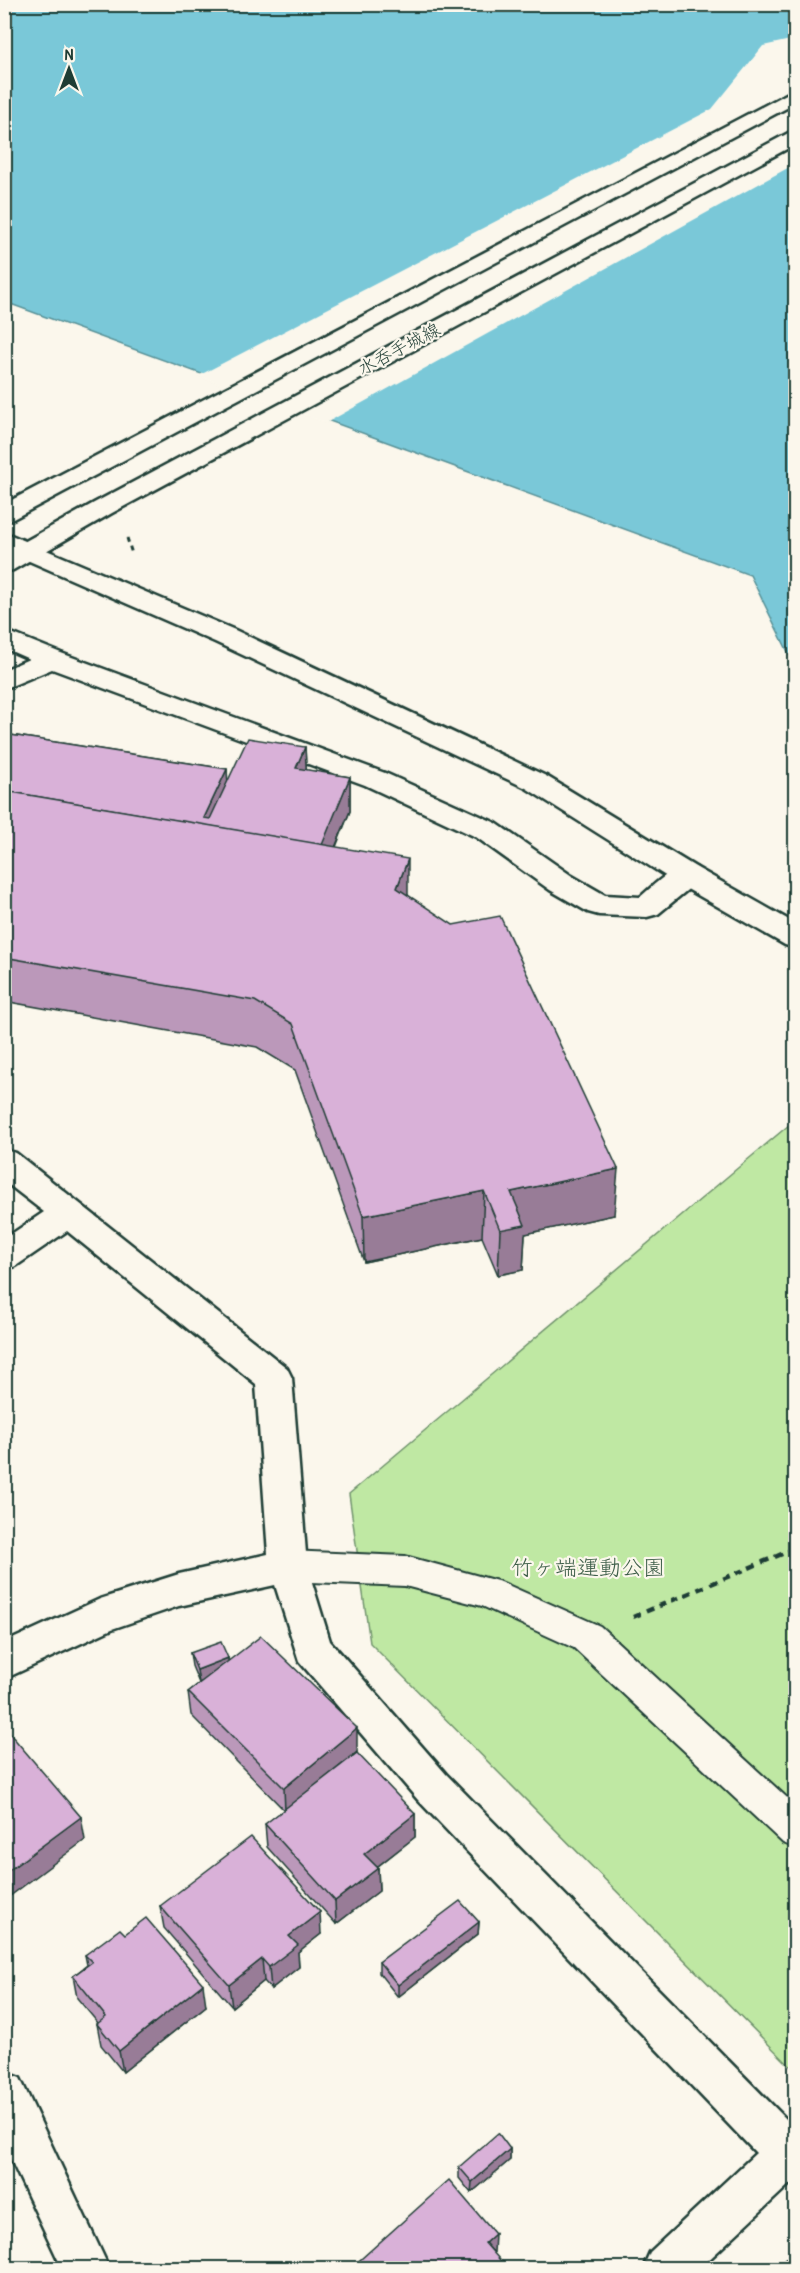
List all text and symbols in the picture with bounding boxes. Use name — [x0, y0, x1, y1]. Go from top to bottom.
north arrow — [39, 39, 99, 99]
text: N — [65, 43, 74, 65]
street label: 水呑手城線 — [353, 316, 444, 381]
park label: 竹ヶ端運動公園 — [511, 1552, 665, 1582]

